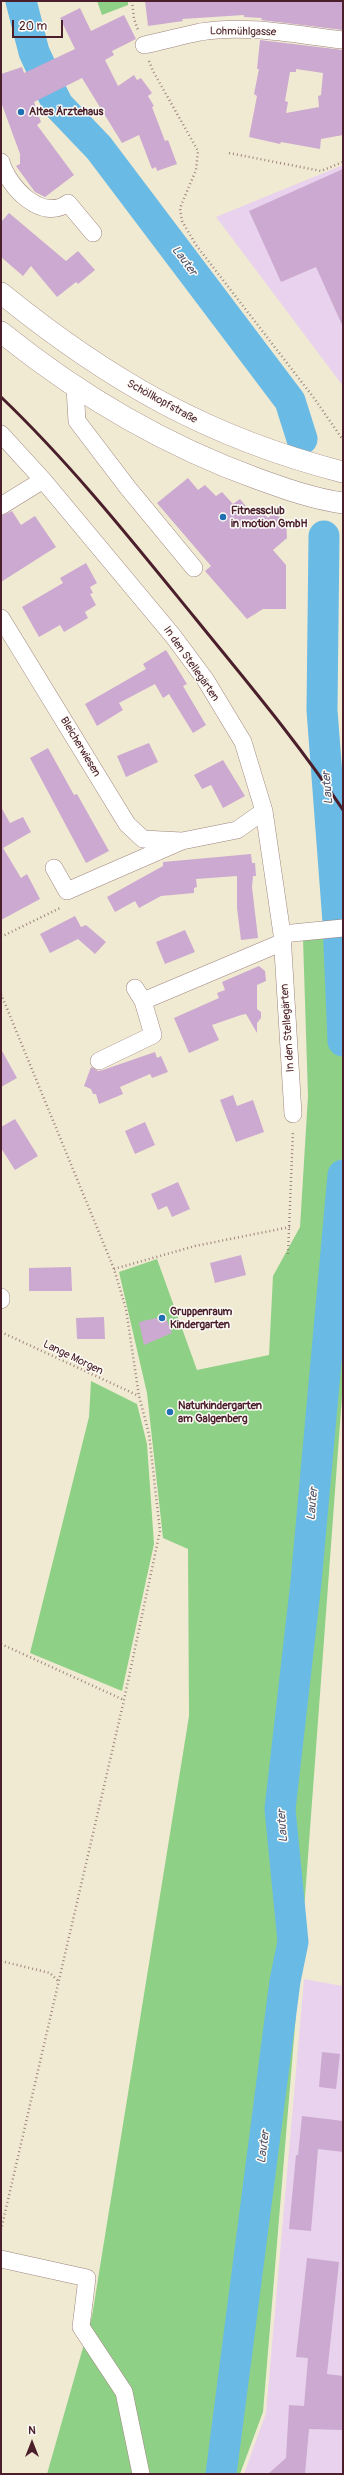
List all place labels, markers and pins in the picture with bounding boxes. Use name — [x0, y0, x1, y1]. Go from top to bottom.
place label: Altes Ärztehaus — [29, 105, 103, 119]
marker: Altes Ärztehaus — [16, 107, 26, 117]
place label: Fitnessclub in motion GmbH — [231, 504, 307, 530]
marker: Fitnessclub in motion GmbH — [218, 512, 228, 522]
place label: Gruppenraum Kindergarten — [170, 1305, 232, 1331]
marker: Gruppenraum Kindergarten — [157, 1313, 167, 1323]
place label: Naturkindergarten am Galgenberg — [178, 1399, 262, 1425]
marker: Naturkindergarten am Galgenberg — [165, 1407, 175, 1417]

